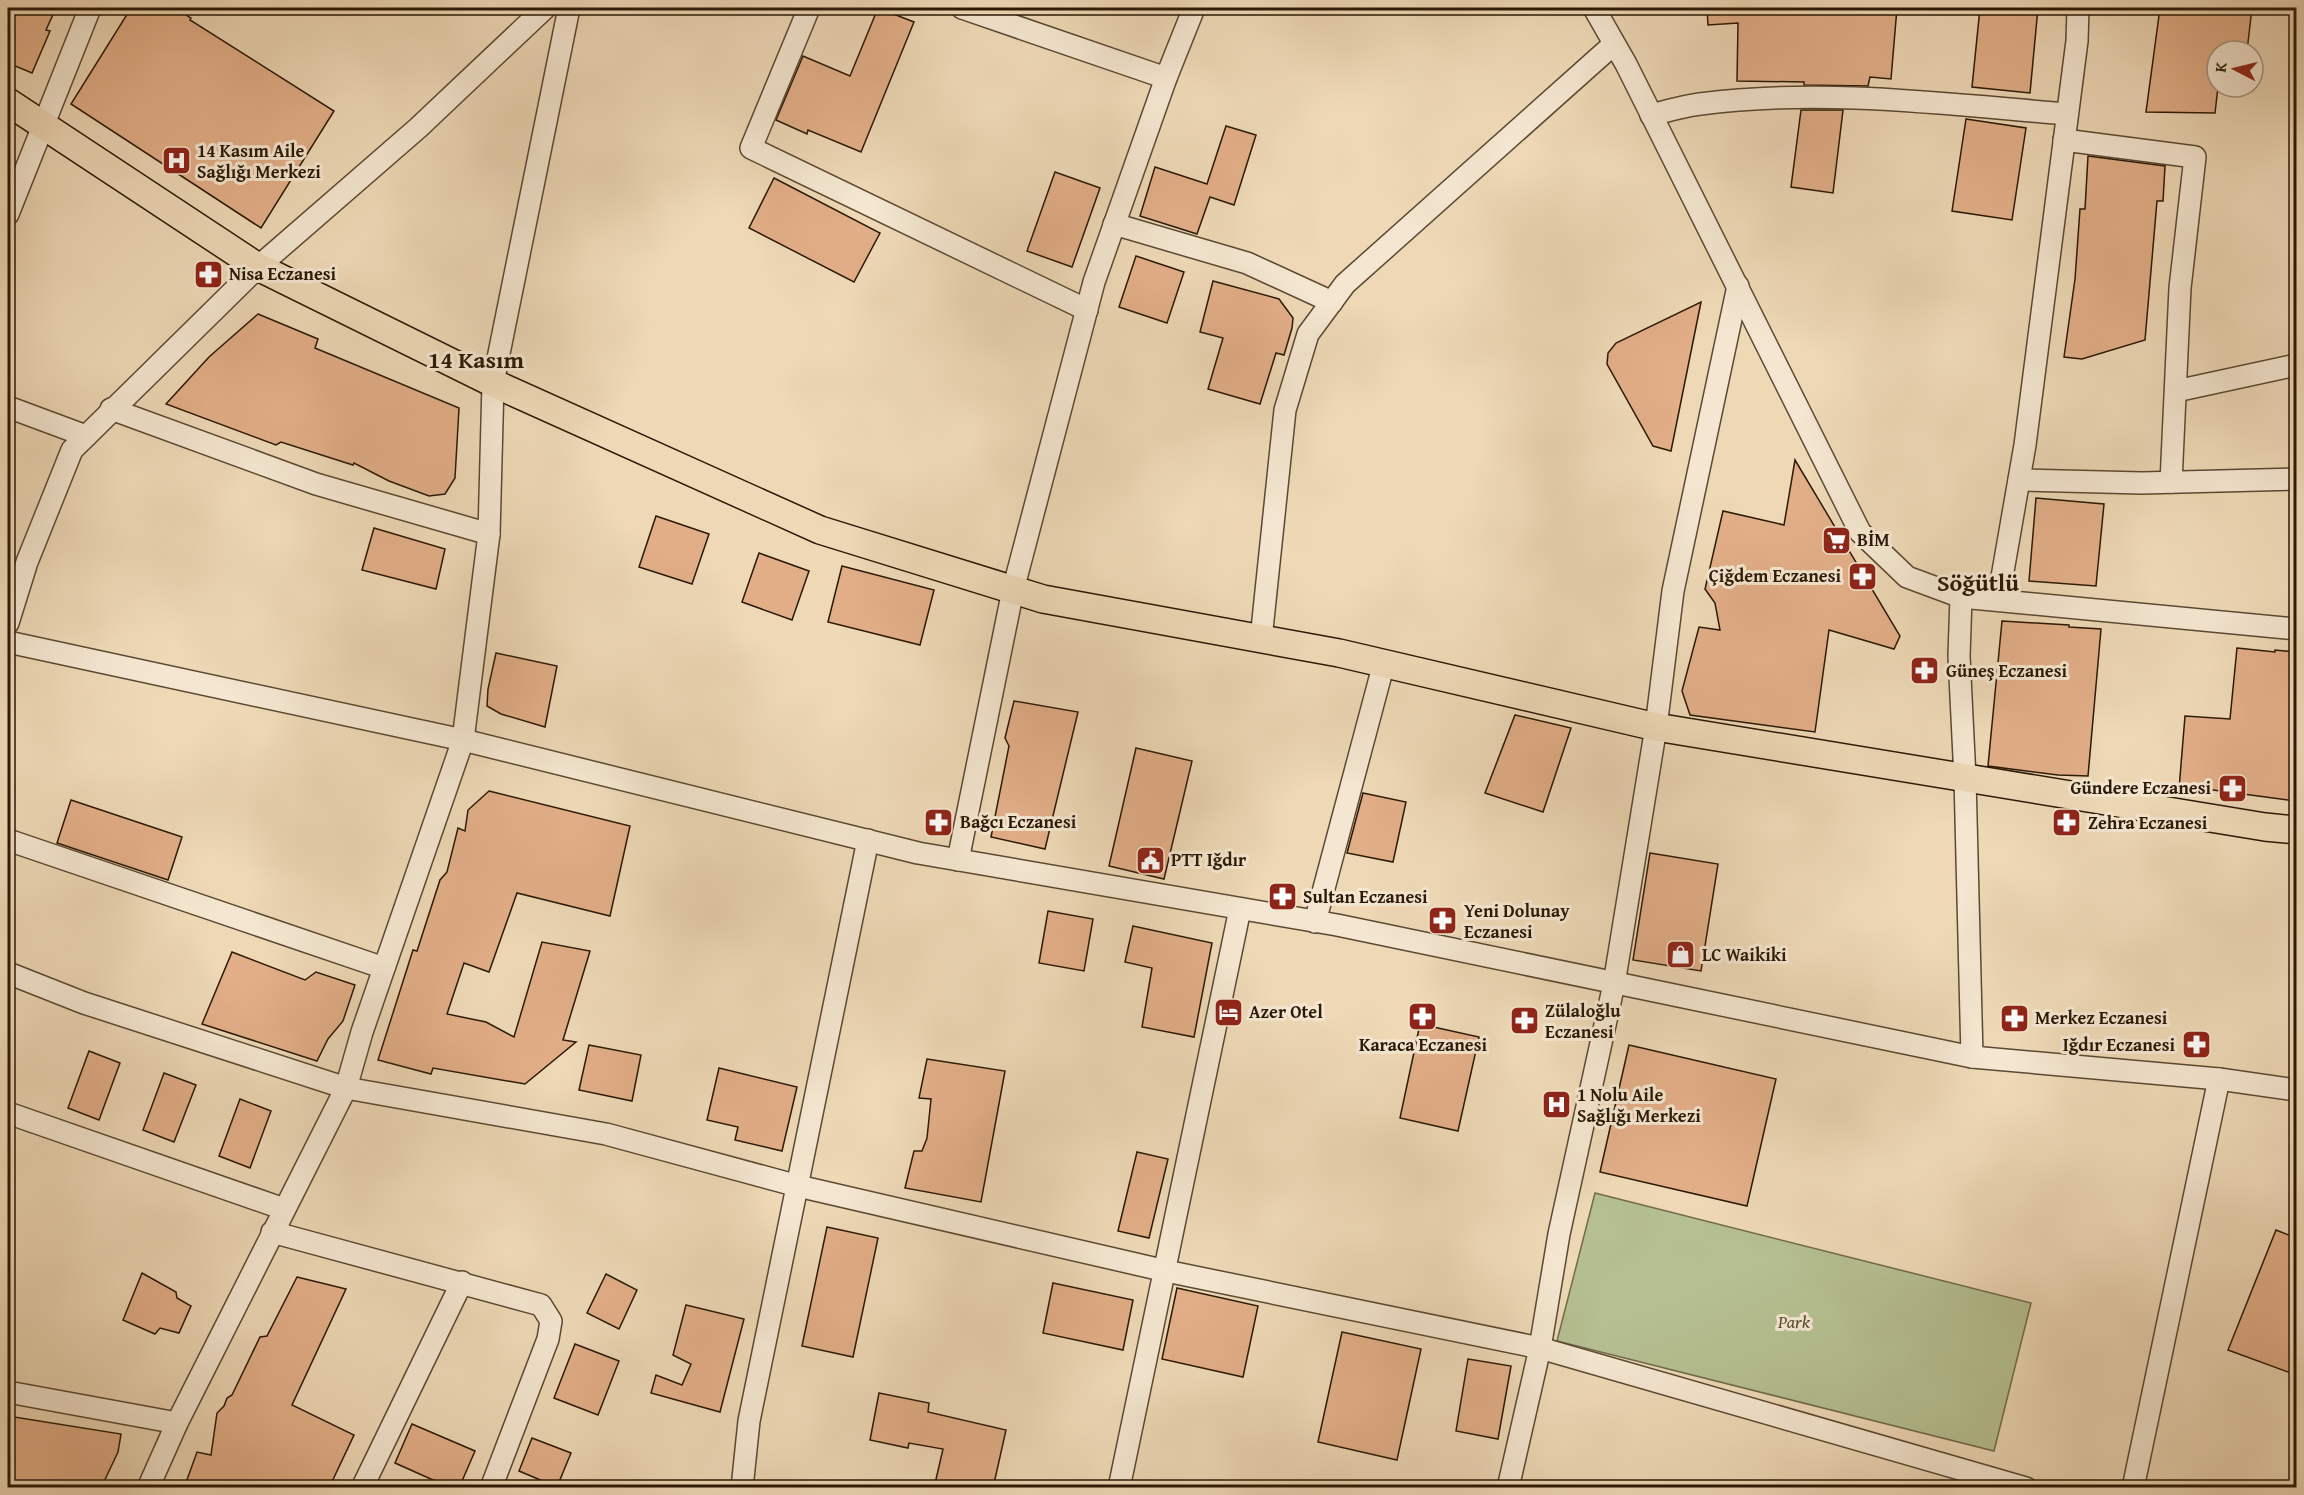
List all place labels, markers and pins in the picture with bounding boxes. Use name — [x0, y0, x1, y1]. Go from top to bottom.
place label: 14 Kasım Aile Sağlığı Merkezi — [197, 137, 321, 185]
hospital icon: 14 Kasım Aile Sağlığı Merkezi — [160, 145, 192, 177]
pharmacy icon: Nisa Eczanesi — [192, 258, 224, 290]
place label: Nisa Eczanesi — [229, 260, 336, 287]
supermarket icon: BİM — [1820, 524, 1852, 556]
place label: BİM — [1857, 526, 1890, 553]
pharmacy icon: Çiğdem Eczanesi — [1846, 560, 1878, 592]
place label: Çiğdem Eczanesi — [1709, 562, 1841, 589]
pharmacy icon: Güneş Eczanesi — [1909, 655, 1941, 687]
place label: Güneş Eczanesi — [1946, 657, 2067, 684]
pharmacy icon: Gündere Eczanesi — [2216, 772, 2248, 804]
place label: Gündere Eczanesi — [2071, 774, 2211, 801]
pharmacy icon: Bağcı Eczanesi — [923, 806, 955, 838]
pharmacy icon: Zehra Eczanesi — [2051, 807, 2083, 839]
place label: Bağcı Eczanesi — [960, 808, 1077, 835]
place label: Zehra Eczanesi — [2088, 809, 2208, 836]
public building icon: PTT Iğdır — [1134, 844, 1166, 876]
place label: PTT Iğdır — [1171, 846, 1247, 873]
pharmacy icon: Sultan Eczanesi — [1266, 881, 1298, 913]
place label: Sultan Eczanesi — [1303, 883, 1428, 910]
place label: Yeni Dolunay Eczanesi — [1464, 897, 1570, 945]
pharmacy icon: Yeni Dolunay Eczanesi — [1427, 905, 1459, 937]
shop icon: LC Waikiki — [1665, 939, 1697, 971]
place label: LC Waikiki — [1702, 941, 1787, 968]
hotel icon: Azer Otel — [1212, 996, 1244, 1028]
place label: Zülaloğlu Eczanesi — [1545, 997, 1621, 1045]
place label: Azer Otel — [1249, 998, 1323, 1025]
pharmacy icon: Karaca Eczanesi — [1407, 1000, 1439, 1032]
pharmacy icon: Merkez Eczanesi — [1998, 1002, 2030, 1034]
place label: Merkez Eczanesi — [2035, 1004, 2168, 1031]
pharmacy icon: Zülaloğlu Eczanesi — [1508, 1005, 1540, 1037]
pharmacy icon: Iğdır Eczanesi — [2180, 1029, 2212, 1061]
place label: Karaca Eczanesi — [1359, 1031, 1487, 1058]
place label: Iğdır Eczanesi — [2063, 1031, 2175, 1058]
place label: 1 Nolu Aile Sağlığı Merkezi — [1577, 1081, 1701, 1129]
hospital icon: 1 Nolu Aile Sağlığı Merkezi — [1540, 1089, 1572, 1121]

